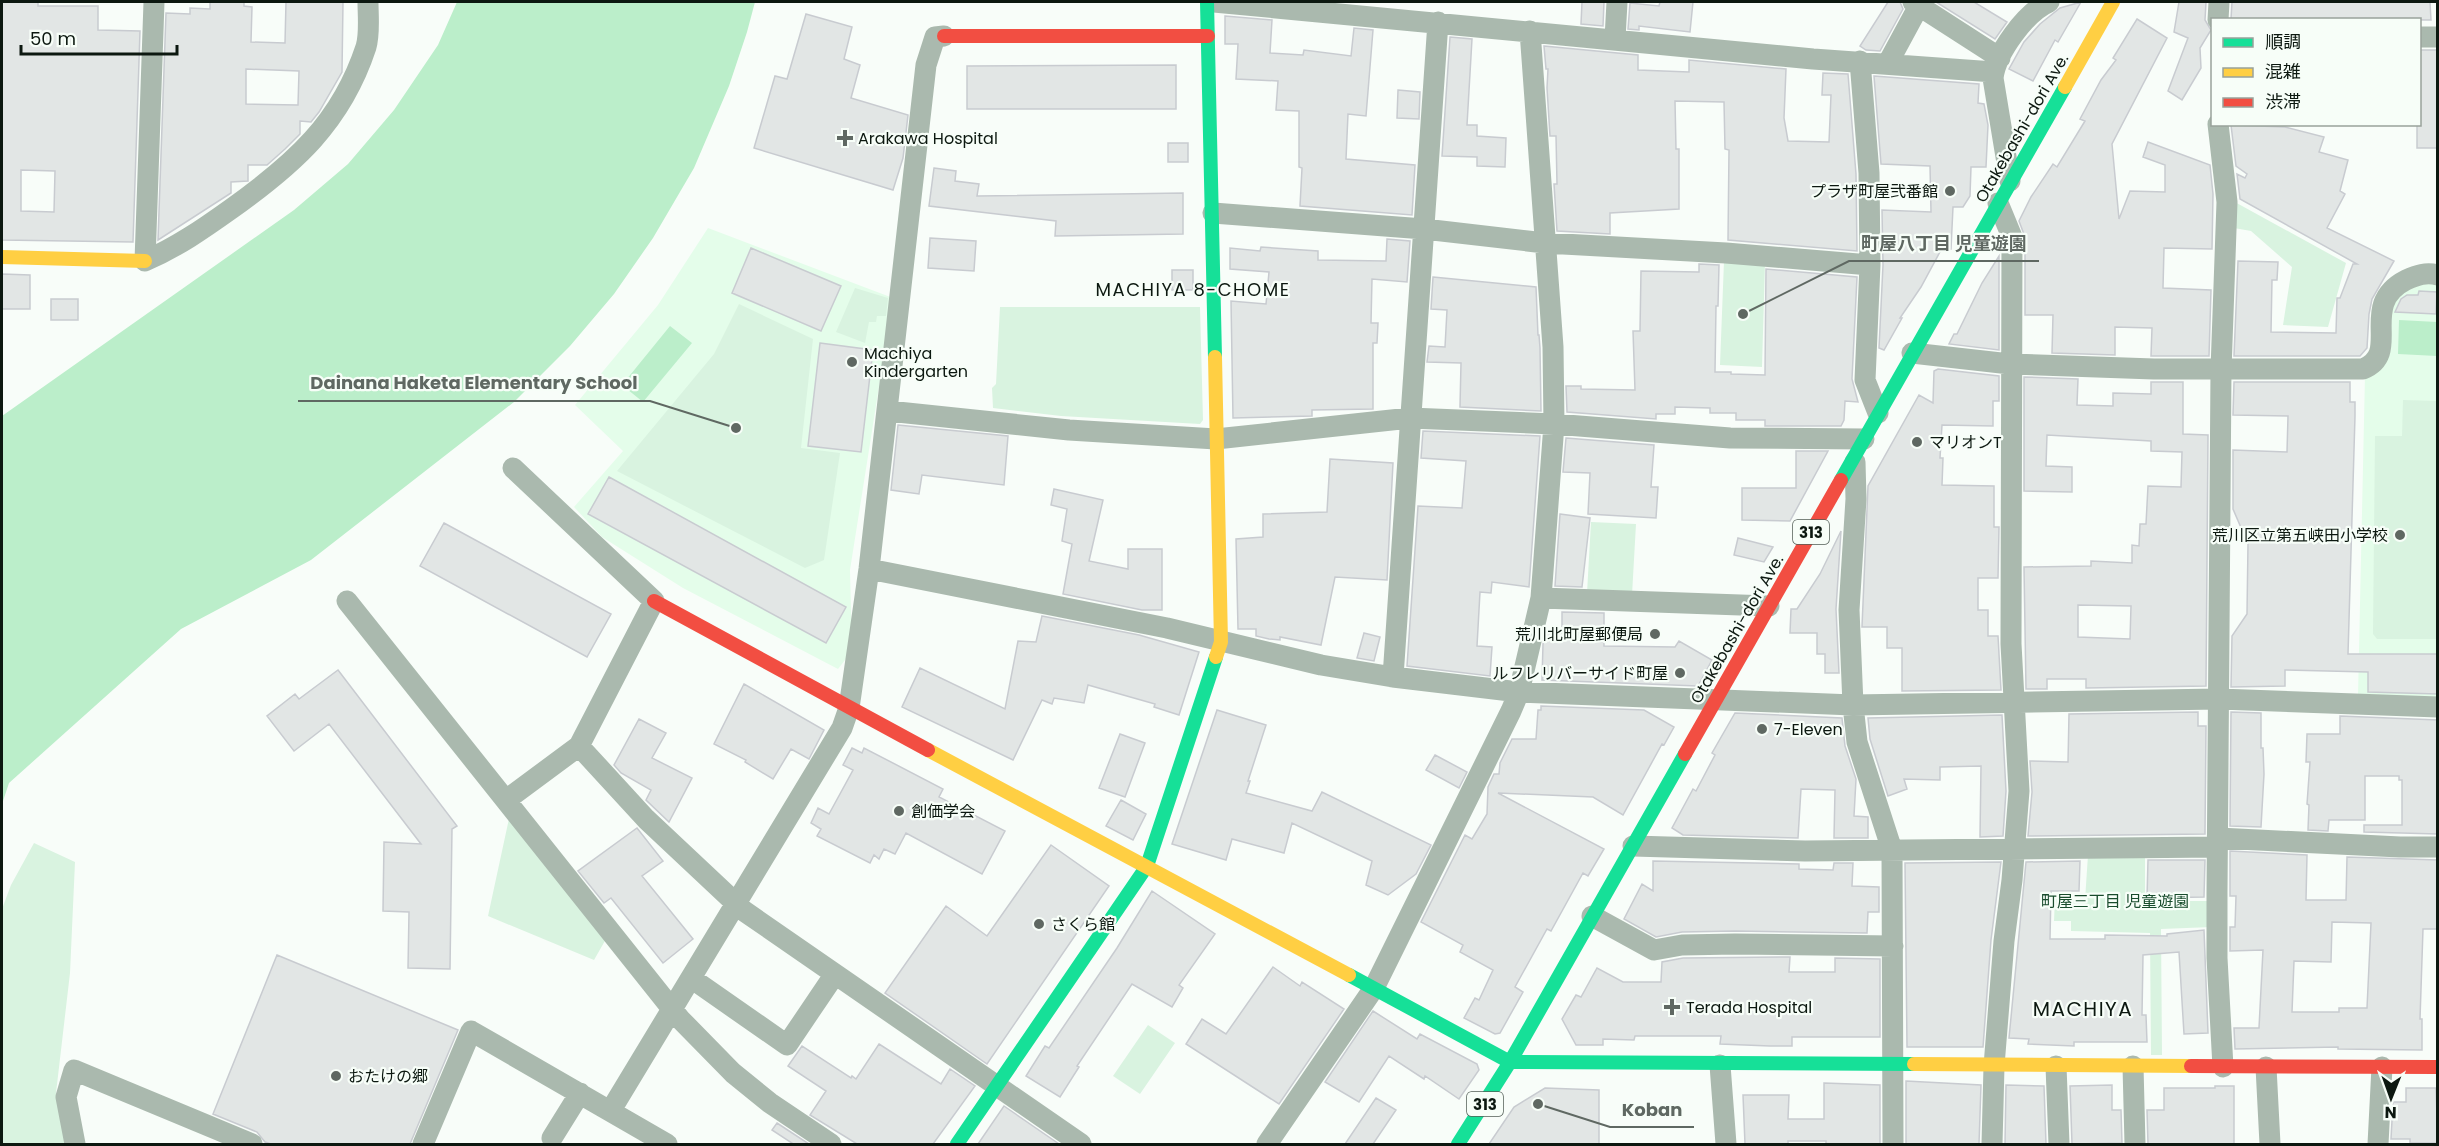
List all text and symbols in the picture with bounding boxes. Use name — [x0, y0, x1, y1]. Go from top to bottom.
scale bar — [21, 18, 177, 56]
legend — [2211, 18, 2421, 126]
text: 50 m — [30, 26, 76, 51]
text: 順調 — [2265, 29, 2301, 54]
street label: Otakebashi-dori Ave. — [1970, 49, 2074, 207]
text: 混雑 — [2265, 59, 2301, 84]
text: 渋滞 — [2265, 89, 2301, 114]
place label: Arakawa Hospital — [858, 127, 998, 150]
marker: Arakawa Hospital — [836, 129, 854, 147]
place label: プラザ町屋弐番館 — [1810, 180, 1938, 203]
marker: プラザ町屋弐番館 — [1943, 184, 1957, 198]
callout: 町屋八丁目 児童遊園 — [1849, 225, 2039, 261]
text: 町屋八丁目 児童遊園 — [1861, 231, 2027, 256]
district label: MACHIYA 8-CHOME — [1096, 277, 1290, 302]
place label: Machiya Kindergarten — [864, 342, 968, 383]
marker: Machiya Kindergarten — [845, 355, 859, 369]
callout: Dainana Haketa Elementary School — [298, 365, 650, 401]
text: Dainana Haketa Elementary School — [310, 370, 638, 395]
place label: マリオンT — [1929, 431, 2002, 454]
marker: マリオンT — [1910, 435, 1924, 449]
road number: 313 — [1793, 520, 1829, 544]
place label: 荒川区立第五峡田小学校 — [2212, 524, 2388, 547]
marker: 荒川区立第五峡田小学校 — [2393, 528, 2407, 542]
street label: Otakebashi-dori Ave. — [1685, 550, 1789, 708]
place label: 荒川北町屋郵便局 — [1515, 623, 1643, 646]
marker: 荒川北町屋郵便局 — [1648, 627, 1662, 641]
place label: ルフレリバーサイド町屋 — [1492, 662, 1668, 685]
marker: ルフレリバーサイド町屋 — [1673, 666, 1687, 680]
place label: 7-Eleven — [1774, 718, 1843, 741]
marker: 7-Eleven — [1755, 722, 1769, 736]
place label: 創価学会 — [911, 800, 975, 823]
marker: 創価学会 — [892, 804, 906, 818]
park label: 町屋三丁目 児童遊園 — [2041, 890, 2189, 913]
place label: さくら館 — [1051, 913, 1115, 936]
marker: さくら館 — [1032, 917, 1046, 931]
district label: MACHIYA — [2033, 995, 2133, 1023]
place label: Terada Hospital — [1686, 996, 1812, 1019]
marker: Terada Hospital — [1663, 998, 1681, 1016]
place label: おたけの郷 — [348, 1065, 428, 1088]
north arrow — [2361, 1068, 2421, 1128]
marker: おたけの郷 — [329, 1069, 343, 1083]
callout: Koban — [1610, 1091, 1694, 1127]
road number: 313 — [1467, 1092, 1503, 1116]
text: Koban — [1622, 1097, 1682, 1122]
text: N — [2385, 1101, 2397, 1124]

